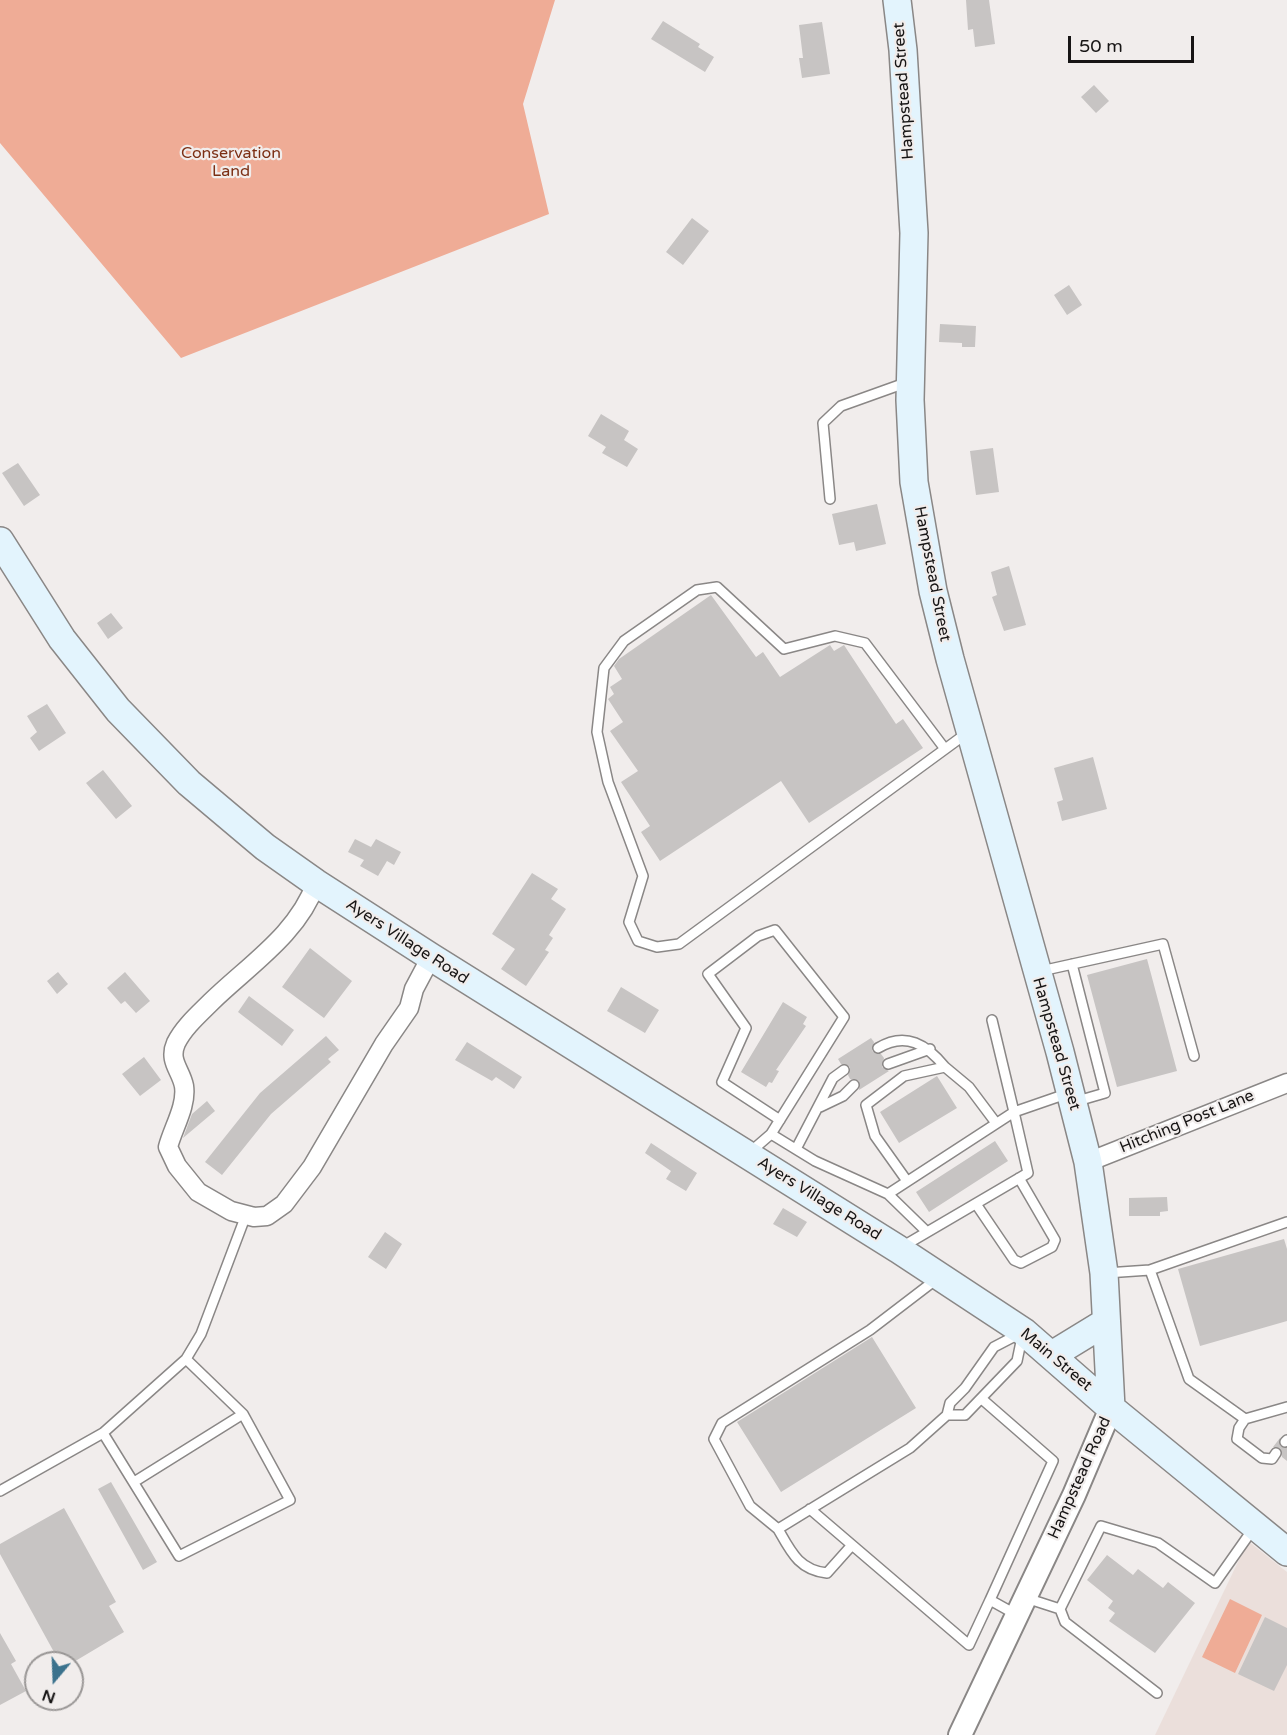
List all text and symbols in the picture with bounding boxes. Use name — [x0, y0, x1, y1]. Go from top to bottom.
street label: Hampstead Street — [890, 22, 918, 160]
scale bar — [1071, 24, 1197, 62]
text: 50 m — [1079, 35, 1123, 57]
park label: Conservation Land — [181, 144, 281, 182]
street label: Hampstead Street — [909, 505, 955, 643]
street label: Ayers Village Road — [342, 895, 472, 989]
street label: Hampstead Street — [1028, 975, 1084, 1113]
street label: Hitching Post Lane — [1117, 1086, 1257, 1158]
street label: Ayers Village Road — [754, 1153, 884, 1245]
street label: Main Street — [1016, 1324, 1096, 1396]
street label: Hampstead Road — [1044, 1414, 1116, 1542]
north arrow — [24, 1651, 84, 1711]
text: N — [39, 1685, 58, 1708]

